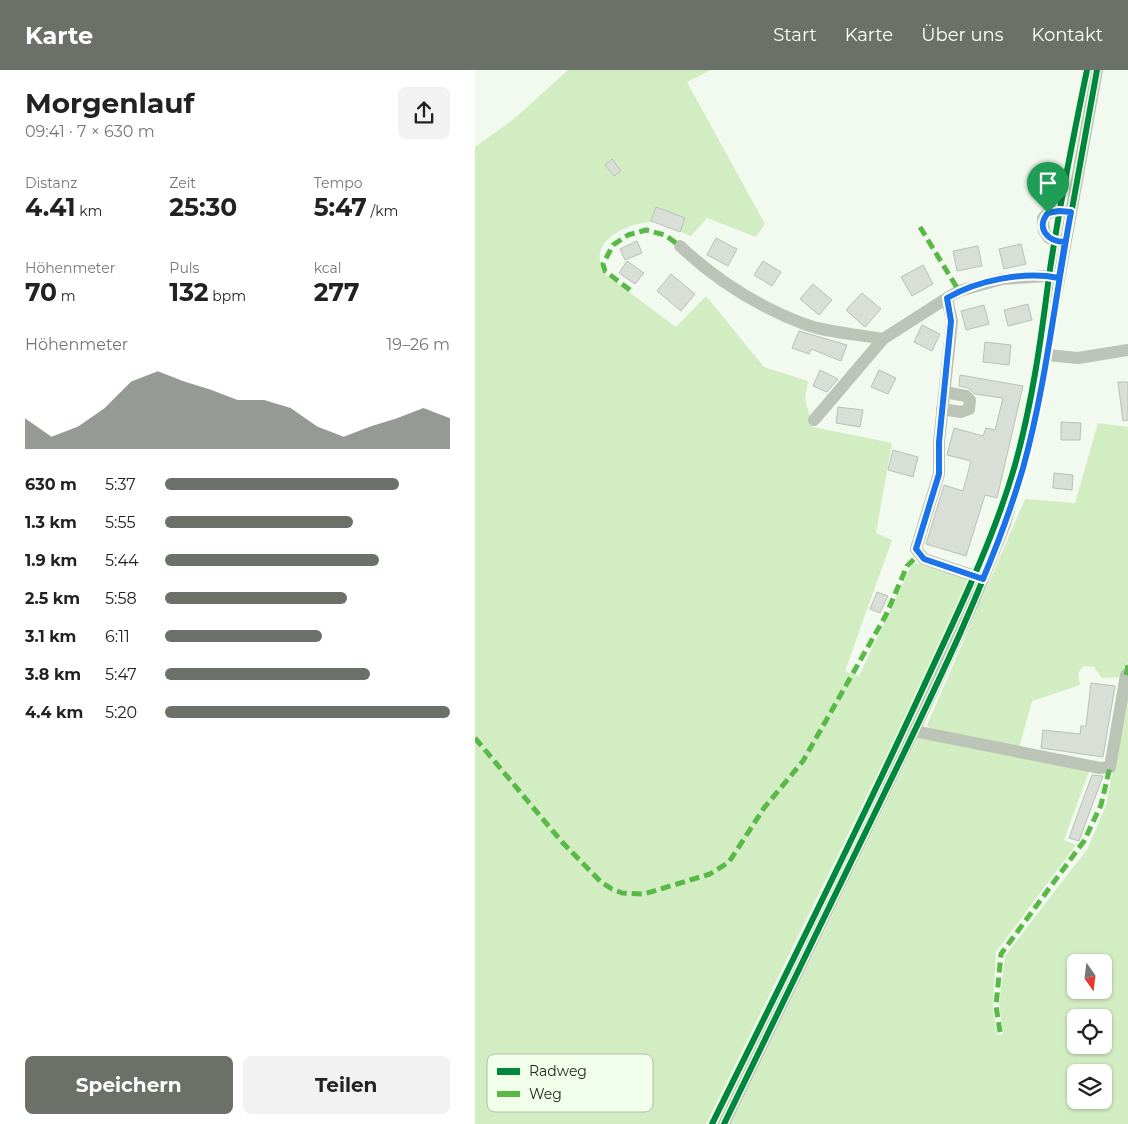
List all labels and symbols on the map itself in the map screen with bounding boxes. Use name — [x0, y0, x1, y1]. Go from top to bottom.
pin — [1027, 162, 1069, 213]
north arrow — [1067, 954, 1113, 999]
legend — [487, 1054, 653, 1112]
text: Radweg — [529, 1062, 587, 1080]
text: Weg — [529, 1085, 562, 1103]

